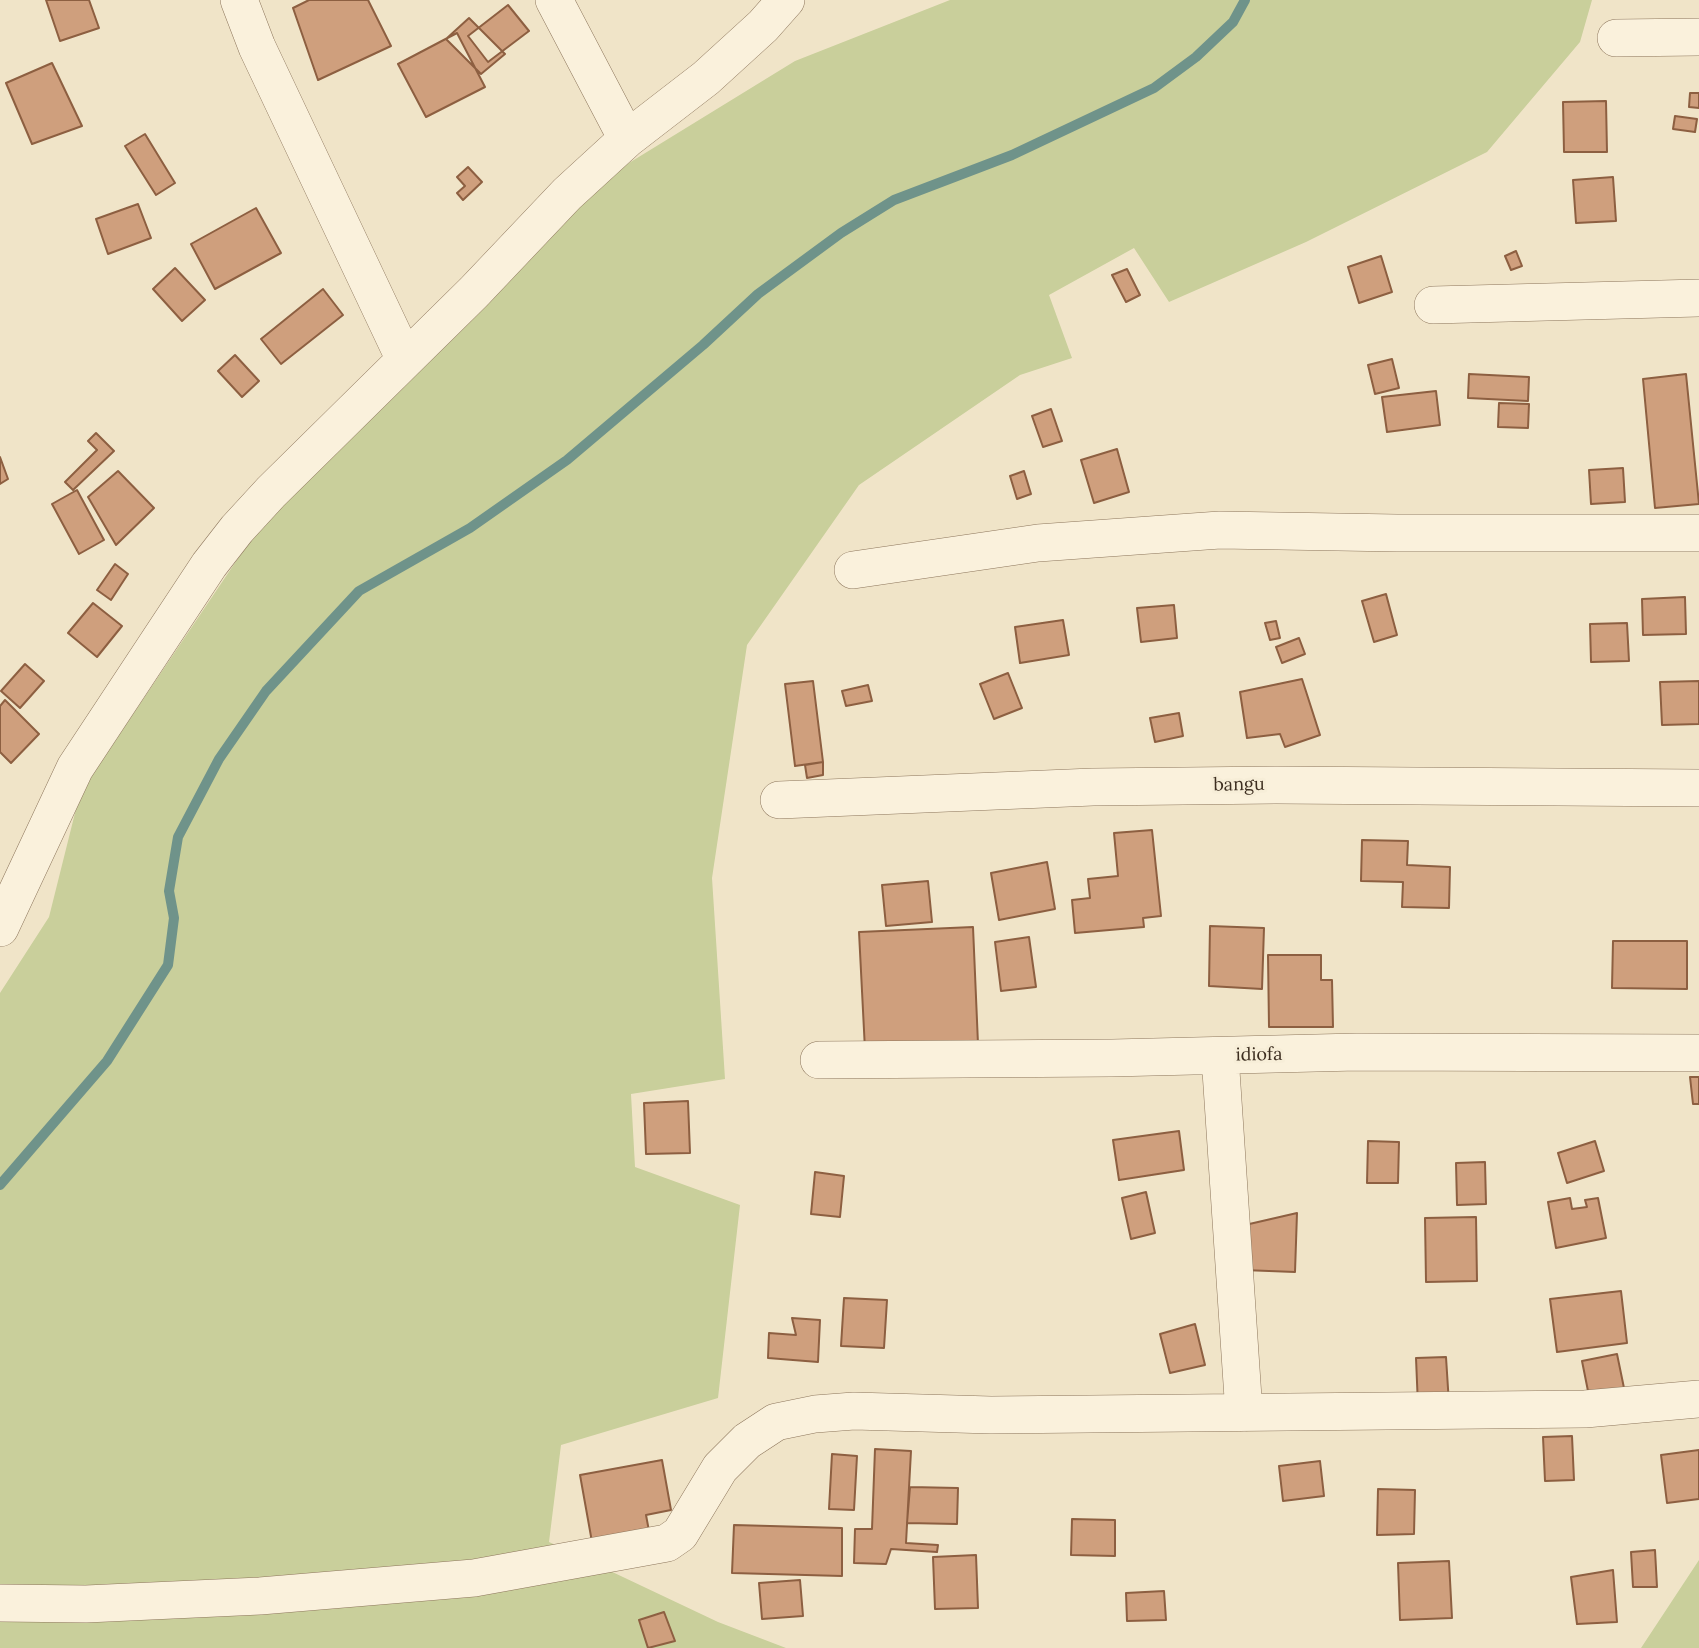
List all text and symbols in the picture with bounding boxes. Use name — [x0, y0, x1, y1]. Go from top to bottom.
street label: bangu — [1213, 774, 1265, 796]
street label: idiofa — [1235, 1044, 1283, 1066]

